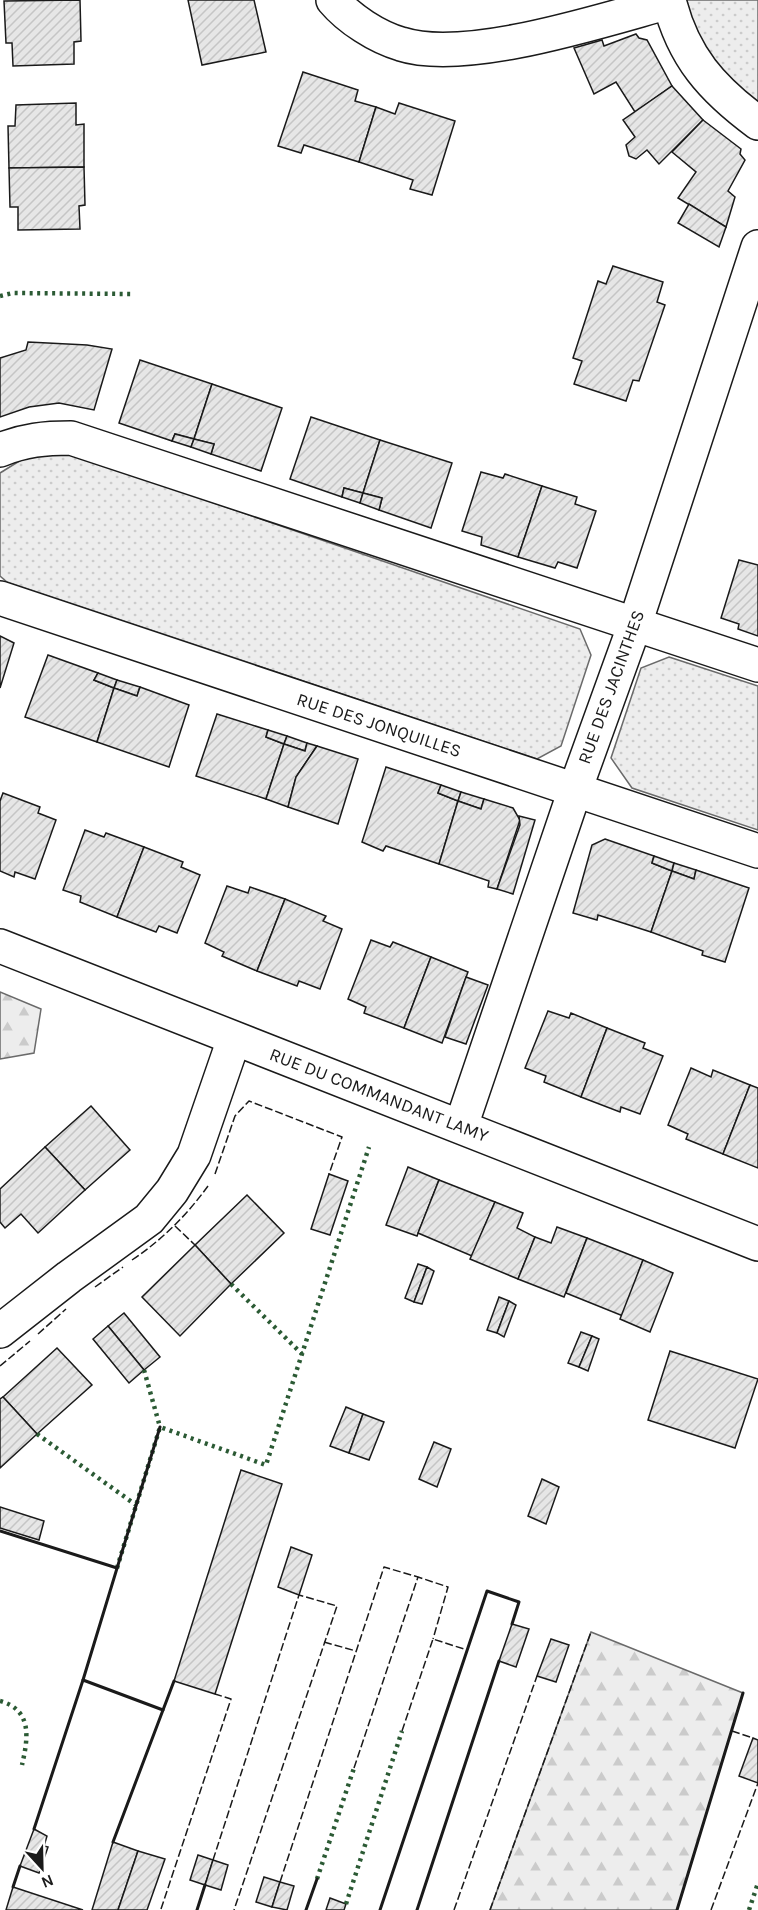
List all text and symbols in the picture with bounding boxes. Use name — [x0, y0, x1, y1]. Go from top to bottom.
street label: RUE DES JACINTHES — [573, 607, 649, 767]
street label: RUE DES JONQUILLES — [294, 688, 464, 762]
street label: RUE DU COMMANDANT LAMY — [266, 1043, 492, 1147]
north arrow — [12, 1838, 72, 1898]
text: N — [39, 1870, 56, 1892]

